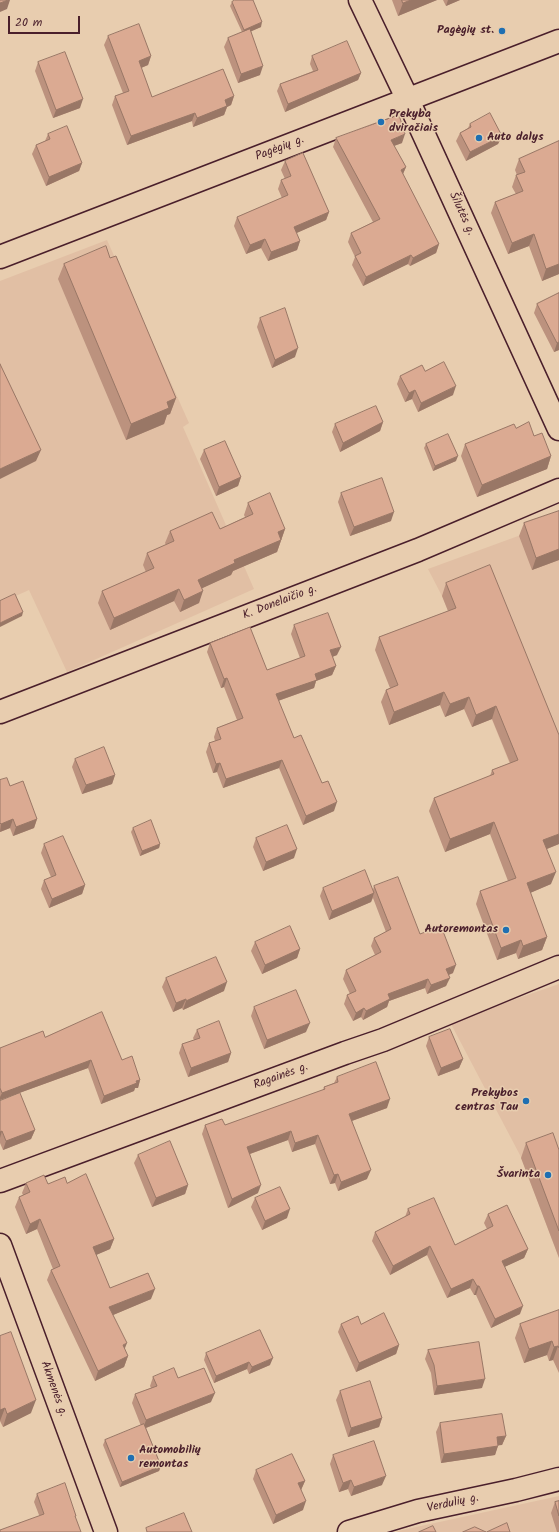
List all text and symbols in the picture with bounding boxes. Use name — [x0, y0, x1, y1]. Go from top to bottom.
scale bar — [10, 8, 82, 34]
text: 20 m — [15, 13, 42, 32]
place label: Pagėgių st. — [437, 24, 494, 38]
marker: Pagėgių st. — [497, 26, 507, 36]
place label: Prekyba dviračiais — [389, 108, 438, 136]
marker: Prekyba dviračiais — [376, 117, 386, 127]
place label: Auto dalys — [487, 131, 544, 145]
street label: Pagėgių g. — [254, 133, 306, 165]
marker: Auto dalys — [474, 133, 484, 143]
street label: Šilutės g. — [445, 190, 477, 238]
street label: K. Donelaičio g. — [241, 582, 319, 624]
place label: Autoremontas — [424, 923, 498, 937]
marker: Autoremontas — [501, 925, 511, 935]
street label: Ragainės g. — [252, 1060, 310, 1094]
place label: Prekybos centras Tau — [455, 1087, 518, 1115]
marker: Prekybos centras Tau — [521, 1096, 531, 1106]
place label: Švarinta — [497, 1168, 540, 1182]
marker: Švarinta — [543, 1170, 553, 1180]
street label: Akmenės g. — [36, 1359, 70, 1419]
place label: Automobilių remontas — [139, 1444, 201, 1472]
marker: Automobilių remontas — [126, 1453, 136, 1463]
street label: Verdulių g. — [426, 1492, 480, 1516]

